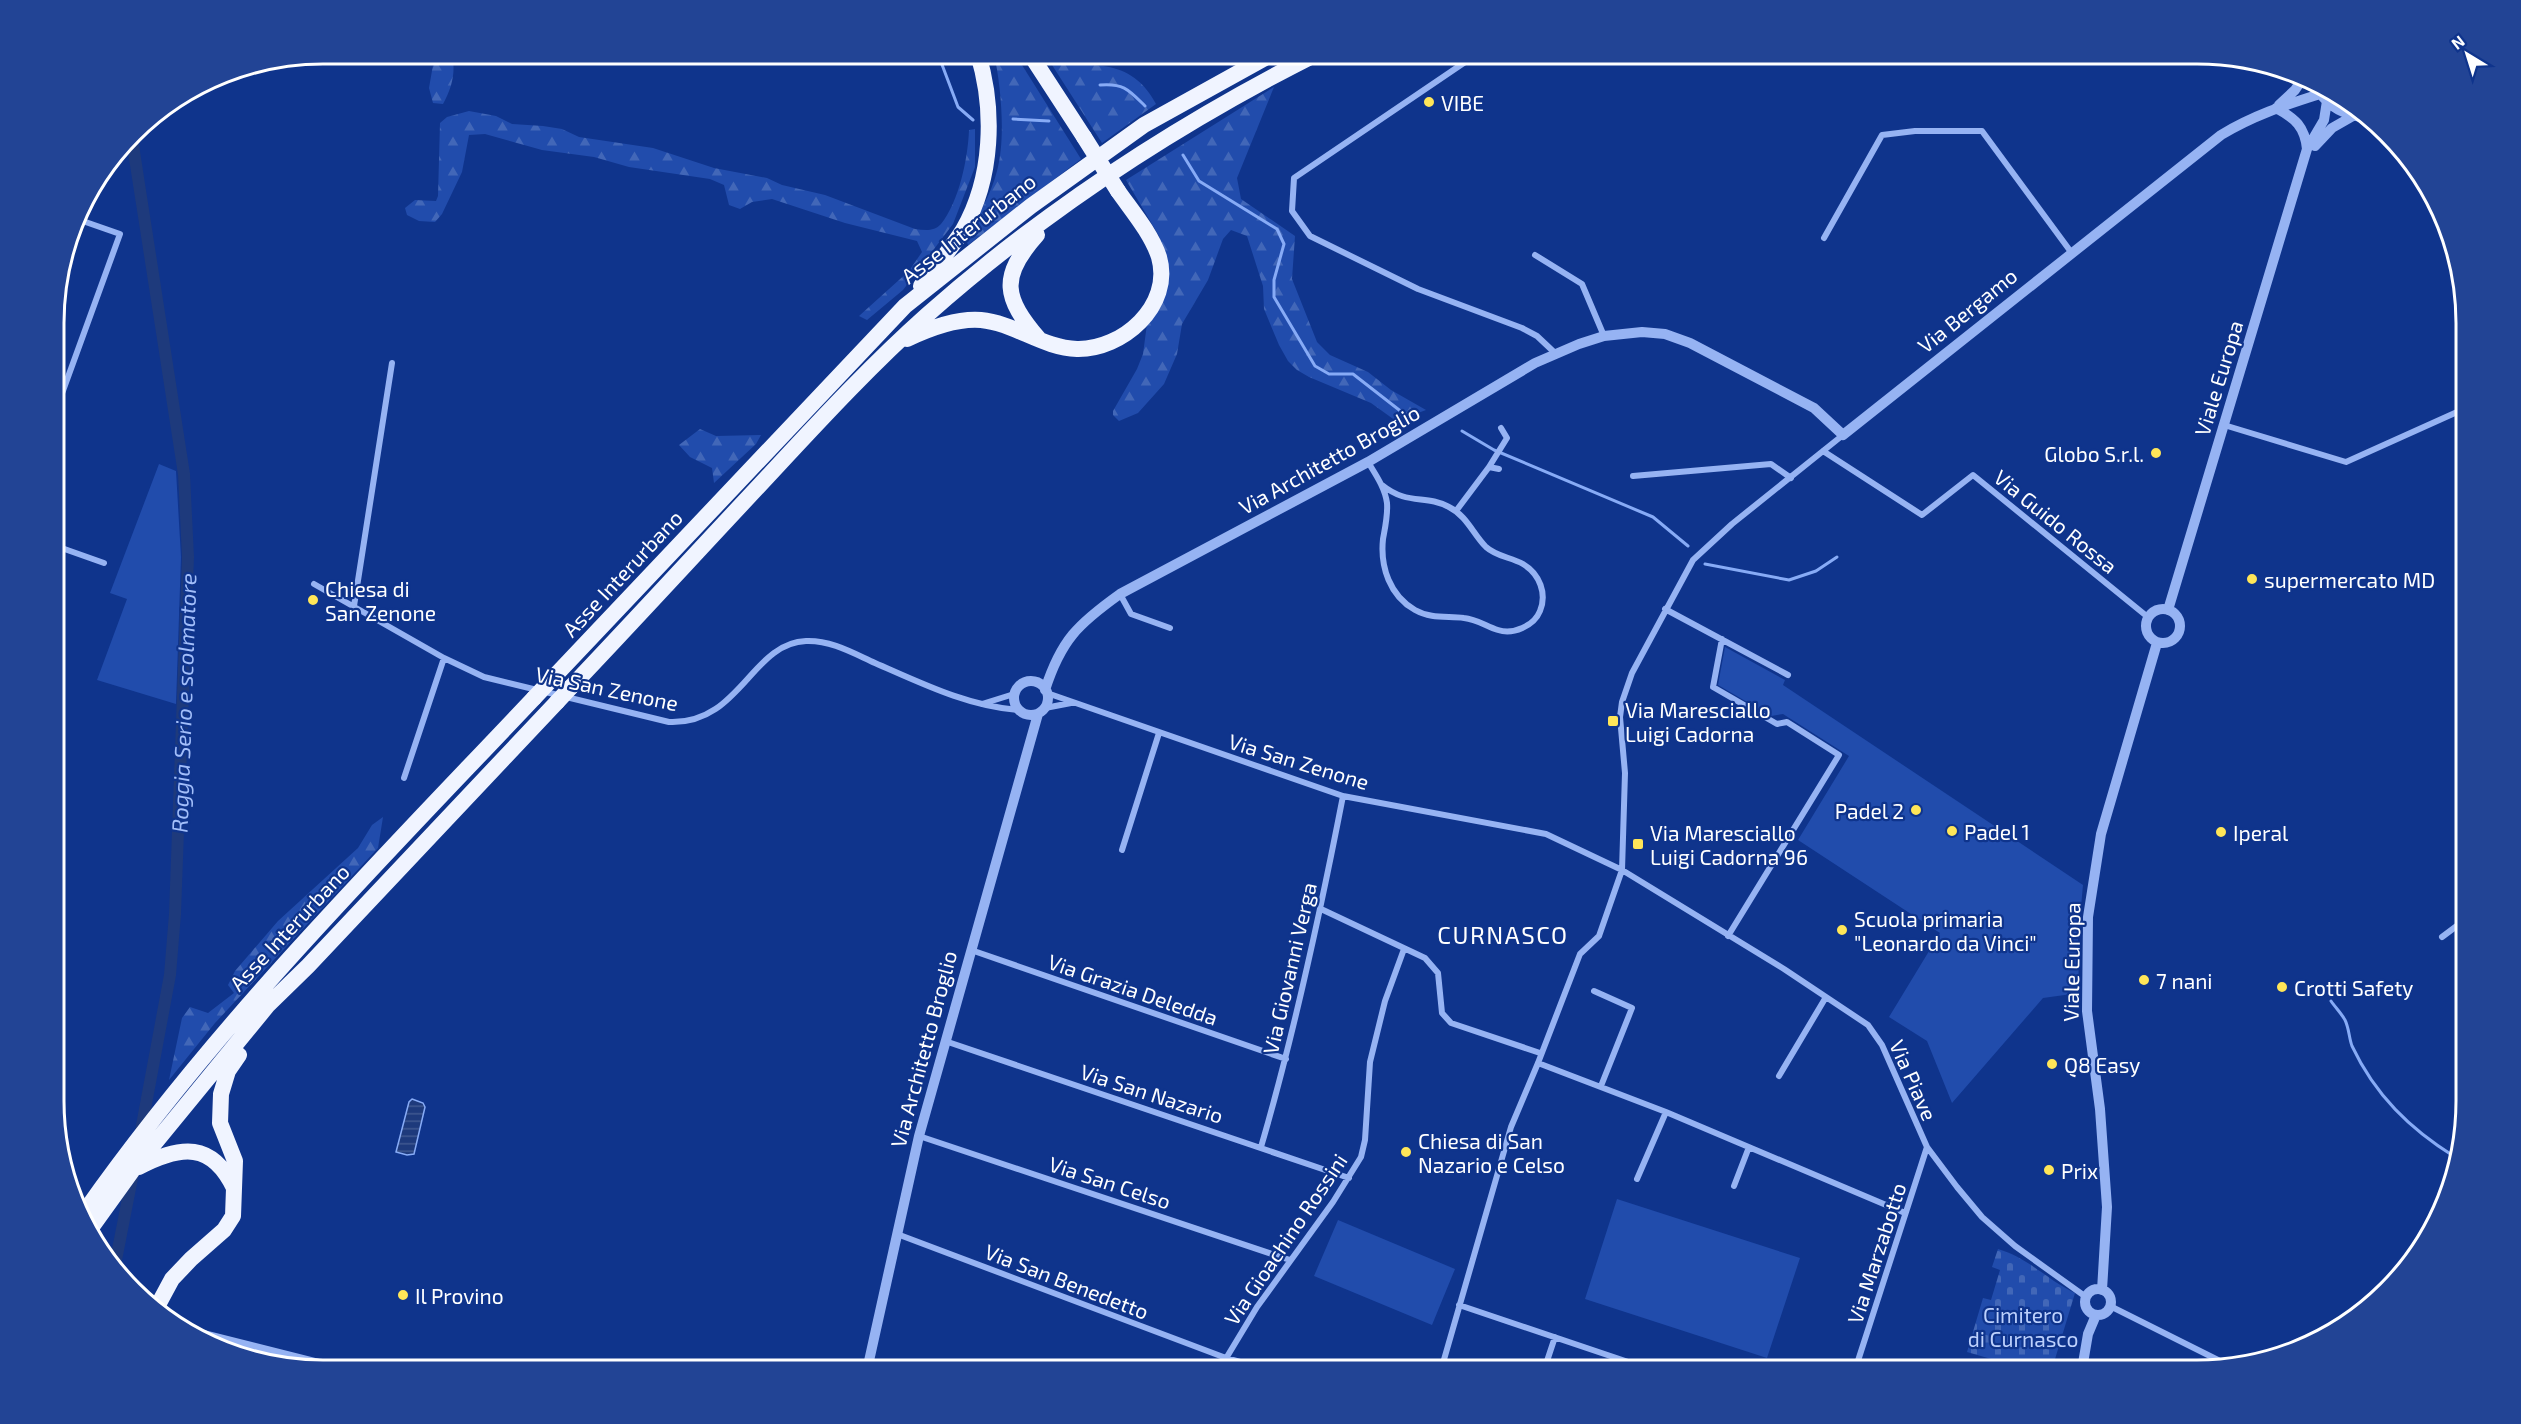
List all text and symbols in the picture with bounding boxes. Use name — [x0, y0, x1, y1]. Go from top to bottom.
north arrow — [2437, 24, 2497, 84]
text: N — [2447, 31, 2468, 53]
place label: VIBE — [1441, 90, 1484, 115]
marker: VIBE — [1422, 95, 1436, 109]
street label: Asse Interurbano — [896, 168, 1040, 288]
street label: Via Bergamo — [1912, 262, 2022, 358]
street label: Viale Europa — [2189, 317, 2247, 439]
street label: Via Architetto Broglio — [1234, 399, 1424, 519]
place label: Globo S.r.l. — [2044, 441, 2144, 466]
marker: Globo S.r.l. — [2149, 446, 2163, 460]
street label: Via Guido Rossa — [1990, 464, 2122, 578]
street label: Asse Interurbano — [557, 505, 687, 641]
place label: supermercato MD — [2264, 567, 2435, 592]
marker: supermercato MD — [2245, 572, 2259, 586]
water label: Roggia Serio e scolmatore — [165, 573, 201, 833]
place label: Chiesa di San Zenone — [325, 576, 436, 625]
marker: Chiesa di San Zenone — [306, 593, 320, 607]
street label: Via San Zenone — [533, 661, 681, 715]
place label: Via Maresciallo Luigi Cadorna — [1625, 697, 1771, 746]
marker: Via Maresciallo Luigi Cadorna — [1606, 714, 1620, 728]
street label: Via San Zenone — [1226, 728, 1372, 794]
place label: Padel 2 — [1835, 798, 1904, 823]
marker: Padel 2 — [1909, 803, 1923, 817]
place label: Padel 1 — [1964, 819, 2030, 844]
place label: Via Maresciallo Luigi Cadorna 96 — [1650, 820, 1808, 869]
place label: Iperal — [2233, 820, 2289, 845]
marker: Padel 1 — [1945, 824, 1959, 838]
marker: Iperal — [2214, 825, 2228, 839]
marker: Via Maresciallo Luigi Cadorna 96 — [1631, 837, 1645, 851]
street label: Asse Interurbano — [224, 859, 354, 995]
street label: Via Giovanni Verga — [1257, 880, 1321, 1056]
street label: Viale Europa — [2057, 902, 2085, 1022]
place label: Scuola primaria "Leonardo da Vinci" — [1854, 906, 2037, 955]
district label: CURNASCO — [1437, 920, 1569, 949]
marker: Scuola primaria "Leonardo da Vinci" — [1835, 923, 1849, 937]
street label: Via Architetto Broglio — [885, 948, 961, 1150]
street label: Via Grazia Deledda — [1045, 948, 1221, 1030]
place label: 7 nani — [2156, 968, 2213, 993]
marker: 7 nani — [2137, 973, 2151, 987]
place label: Crotti Safety — [2294, 975, 2413, 1000]
marker: Crotti Safety — [2275, 980, 2289, 994]
street label: Via Piave — [1885, 1036, 1943, 1124]
place label: Q8 Easy — [2064, 1052, 2140, 1078]
marker: Q8 Easy — [2045, 1057, 2059, 1071]
street label: Via San Nazario — [1077, 1058, 1227, 1128]
place label: Chiesa di San Nazario e Celso — [1418, 1128, 1565, 1177]
marker: Chiesa di San Nazario e Celso — [1399, 1145, 1413, 1159]
street label: Via Gioachino Rossini — [1218, 1149, 1352, 1329]
street label: Via San Celso — [1046, 1151, 1174, 1213]
place label: Prix — [2061, 1158, 2098, 1183]
marker: Prix — [2042, 1163, 2056, 1177]
street label: Via Marzabotto — [1841, 1179, 1911, 1327]
street label: Via San Benedetto — [982, 1238, 1152, 1324]
place label: Il Provino — [415, 1283, 504, 1308]
marker: Il Provino — [396, 1288, 410, 1302]
park label: Cimitero di Curnasco — [1968, 1302, 2078, 1351]

